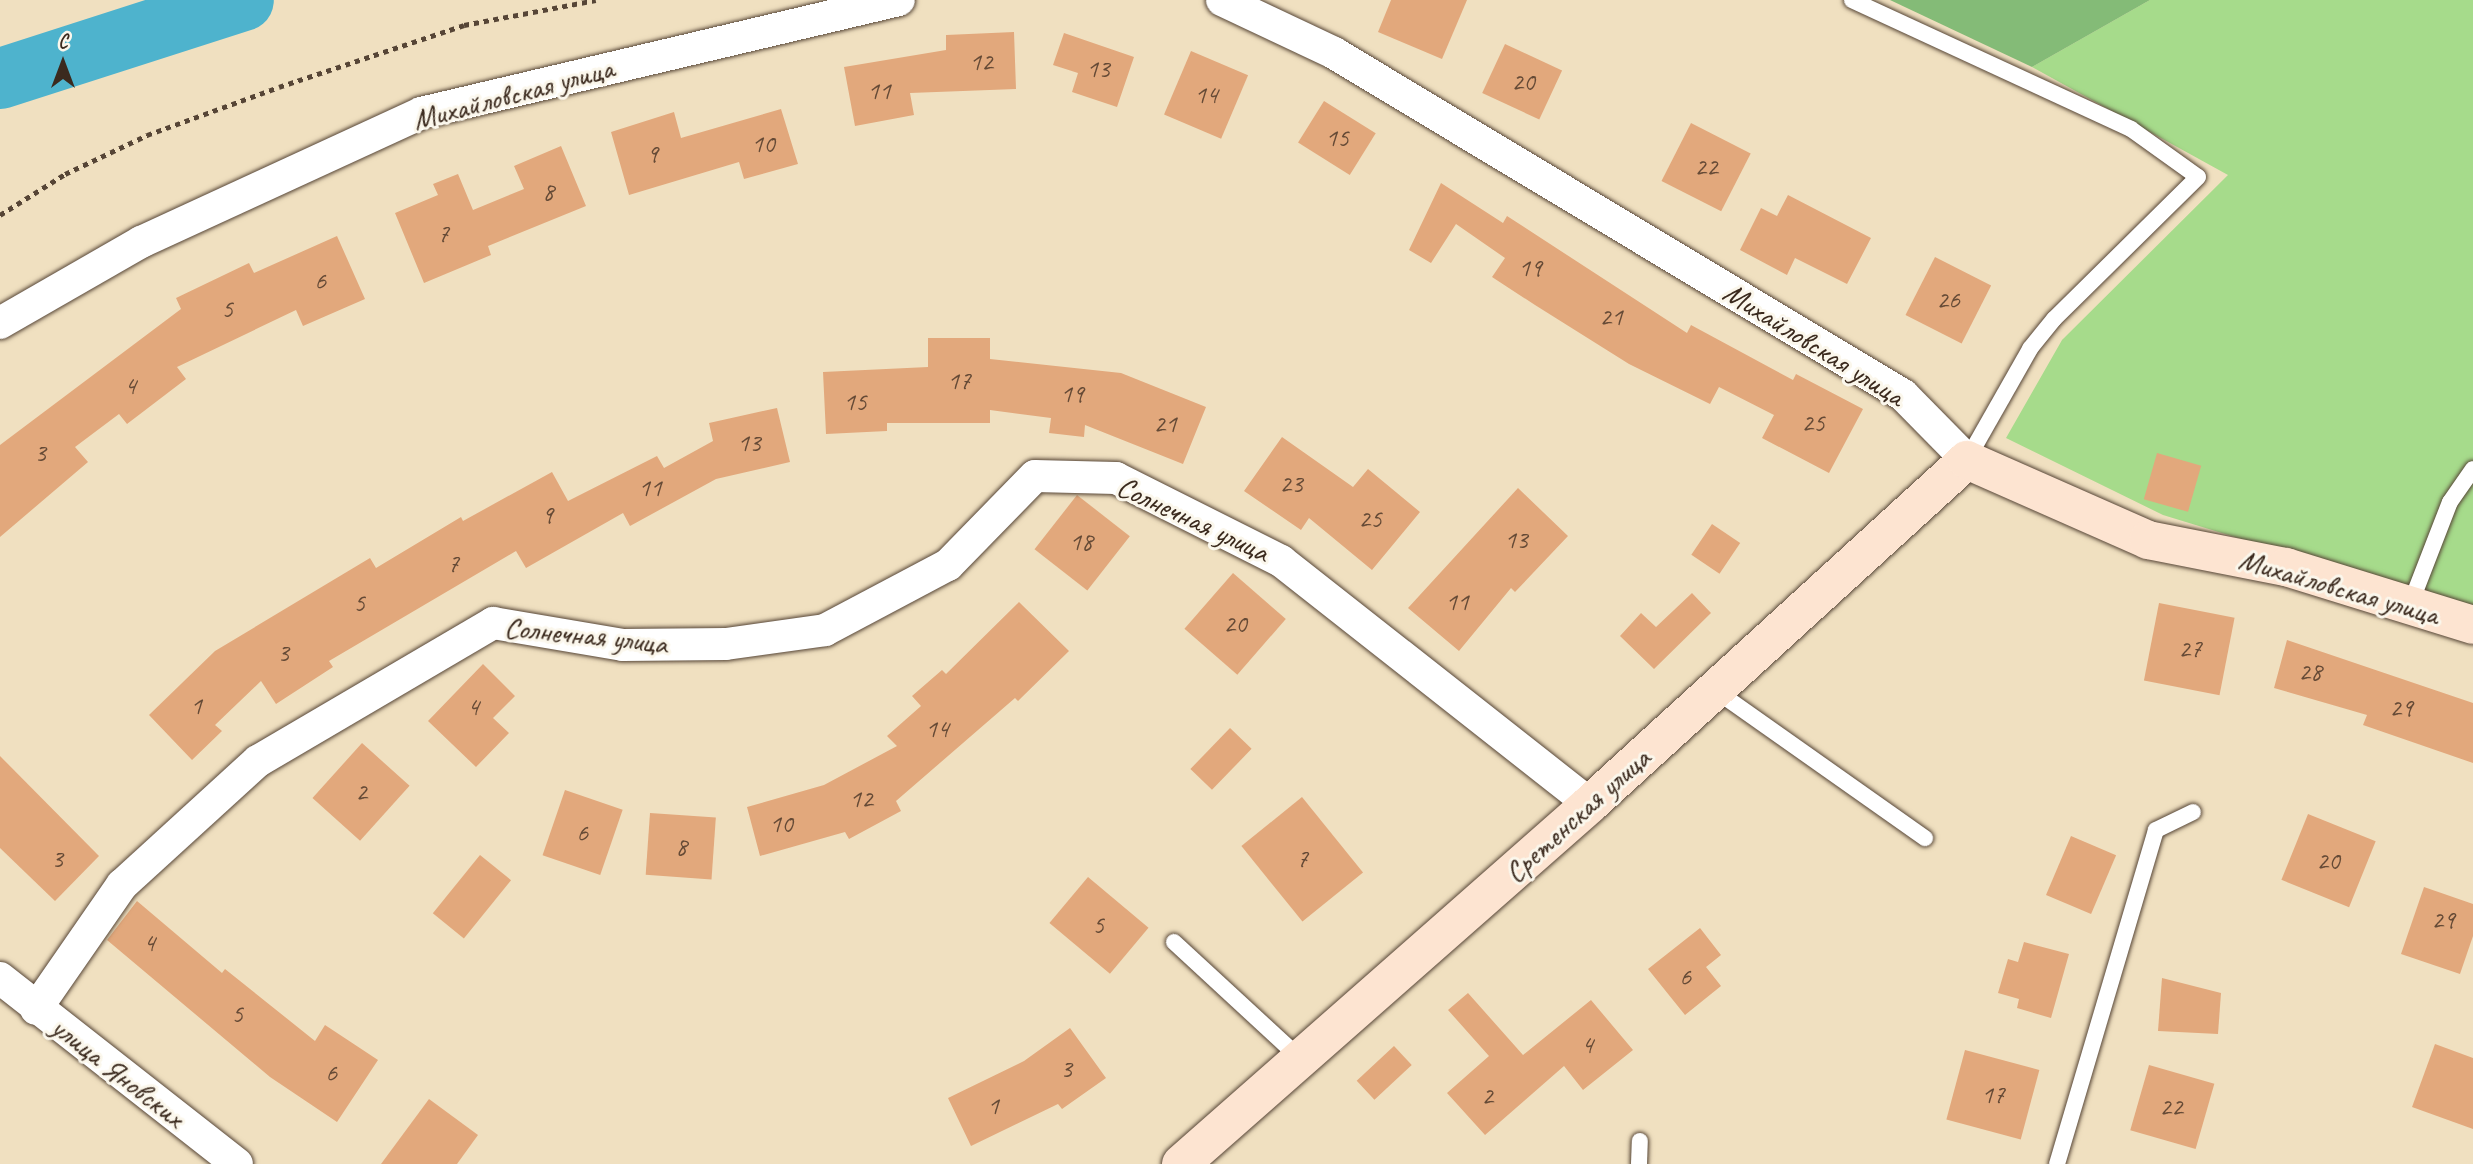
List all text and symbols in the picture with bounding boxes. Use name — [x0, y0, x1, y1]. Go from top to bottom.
north arrow — [28, 28, 98, 98]
text: С — [58, 30, 68, 54]
house number: 12 — [969, 46, 993, 78]
street label: Михайловская улица — [408, 50, 618, 138]
house number: 13 — [1086, 53, 1110, 85]
house number: 20 — [1511, 66, 1535, 98]
house number: 11 — [867, 75, 891, 107]
house number: 14 — [1194, 79, 1218, 111]
house number: 15 — [1325, 122, 1349, 154]
house number: 10 — [751, 128, 775, 160]
house number: 9 — [646, 138, 658, 170]
house number: 22 — [1694, 151, 1718, 183]
house number: 8 — [542, 176, 554, 208]
house number: 7 — [437, 218, 449, 250]
house number: 19 — [1518, 252, 1542, 284]
house number: 6 — [314, 265, 326, 297]
street label: Михайловская улица — [1716, 274, 1912, 414]
house number: 26 — [1936, 284, 1960, 316]
house number: 5 — [221, 293, 233, 325]
house number: 21 — [1599, 301, 1623, 333]
house number: 17 — [947, 365, 971, 397]
house number: 4 — [124, 370, 136, 402]
house number: 19 — [1060, 378, 1084, 410]
house number: 15 — [843, 386, 867, 418]
house number: 25 — [1801, 407, 1825, 439]
house number: 21 — [1153, 408, 1177, 440]
house number: 13 — [737, 427, 761, 459]
house number: 3 — [34, 437, 46, 469]
street label: Солнечная улица — [1110, 468, 1276, 570]
house number: 23 — [1279, 468, 1303, 500]
house number: 11 — [638, 472, 662, 504]
house number: 9 — [541, 499, 553, 531]
house number: 25 — [1358, 503, 1382, 535]
house number: 13 — [1504, 524, 1528, 556]
house number: 18 — [1069, 526, 1093, 558]
street label: Михайловская улица — [2234, 541, 2444, 633]
house number: 7 — [447, 548, 459, 580]
house number: 11 — [1445, 586, 1469, 618]
house number: 5 — [353, 587, 365, 619]
street label: Солнечная улица — [501, 608, 671, 662]
house number: 20 — [1223, 608, 1247, 640]
house number: 27 — [2178, 633, 2202, 665]
house number: 3 — [277, 637, 289, 669]
house number: 28 — [2298, 656, 2322, 688]
house number: 1 — [190, 690, 202, 722]
house number: 4 — [467, 691, 479, 723]
house number: 29 — [2389, 692, 2413, 724]
house number: 14 — [925, 713, 949, 745]
street label: Сретенская улица — [1496, 739, 1658, 891]
house number: 2 — [355, 776, 367, 808]
house number: 12 — [849, 783, 873, 815]
house number: 10 — [769, 808, 793, 840]
house number: 6 — [576, 817, 588, 849]
house number: 8 — [675, 831, 687, 863]
house number: 3 — [51, 843, 63, 875]
house number: 7 — [1296, 843, 1308, 875]
house number: 20 — [2316, 845, 2340, 877]
house number: 29 — [2431, 904, 2455, 936]
house number: 5 — [1092, 909, 1104, 941]
house number: 4 — [143, 927, 155, 959]
house number: 6 — [1679, 961, 1691, 993]
house number: 5 — [231, 998, 243, 1030]
street label: улица Яновских — [44, 1009, 192, 1135]
house number: 4 — [1581, 1029, 1593, 1061]
house number: 3 — [1060, 1053, 1072, 1085]
house number: 6 — [325, 1057, 337, 1089]
house number: 17 — [1981, 1079, 2005, 1111]
house number: 2 — [1481, 1080, 1493, 1112]
house number: 1 — [987, 1090, 999, 1122]
house number: 22 — [2159, 1091, 2183, 1123]

